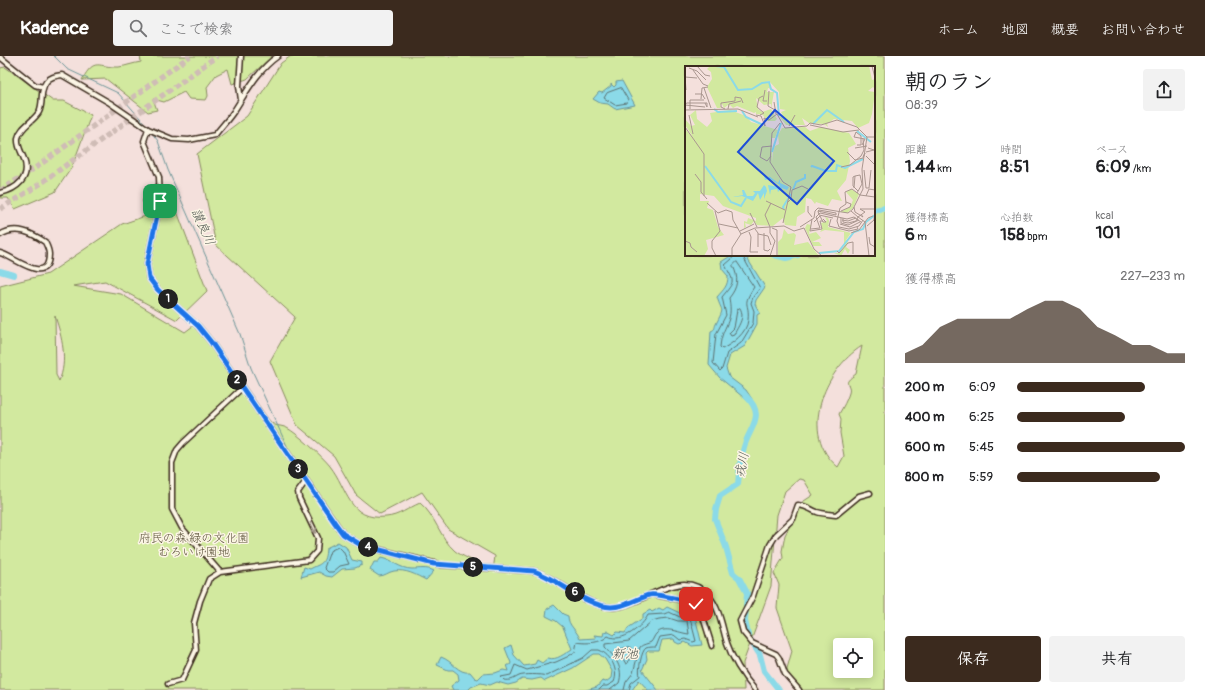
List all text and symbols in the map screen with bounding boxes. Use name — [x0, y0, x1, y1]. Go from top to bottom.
search box — [113, 10, 393, 46]
text: Kadence — [20, 16, 89, 40]
icon: search — [127, 17, 149, 39]
text: ここで検索 — [159, 20, 234, 39]
text: ホーム — [938, 21, 979, 38]
text: 地図 — [1001, 21, 1029, 38]
text: 概要 — [1051, 21, 1079, 38]
text: お問い合わせ — [1101, 21, 1185, 38]
inset map — [685, 66, 875, 256]
text: 朝のラン — [905, 68, 993, 96]
button: share — [1143, 69, 1185, 111]
text: 08:39 — [905, 97, 938, 113]
text: 距離 — [905, 143, 927, 156]
text: 時間 — [1000, 143, 1022, 156]
text: ペース — [1096, 143, 1128, 156]
text: 1.44 — [905, 156, 935, 177]
text: 8:51 — [1000, 156, 1029, 177]
text: 6:09 — [1096, 156, 1130, 177]
text: km — [935, 162, 952, 175]
text: /km — [1130, 162, 1151, 175]
pin — [143, 184, 177, 218]
icon: arrive — [149, 190, 171, 212]
water label: 讃良川 — [188, 206, 218, 248]
text: kcal — [1096, 209, 1114, 222]
text: 獲得標高 — [905, 211, 949, 224]
text: 心拍数 — [1000, 211, 1033, 224]
text: 101 — [1096, 222, 1121, 243]
text: 6 — [905, 224, 915, 245]
text: 158 — [1000, 224, 1025, 245]
text: m — [915, 230, 927, 243]
text: bpm — [1025, 230, 1048, 243]
text: 227–233 m — [1120, 268, 1185, 284]
text: 獲得標高 — [905, 271, 957, 287]
pin: 1 — [158, 289, 178, 309]
text: 1 — [166, 292, 170, 305]
pin: 2 — [227, 370, 247, 390]
text: 2 — [234, 373, 240, 386]
text: 200 m — [905, 379, 944, 395]
text: 6:09 — [969, 379, 996, 395]
text: 400 m — [905, 409, 945, 425]
text: 6:25 — [969, 409, 994, 425]
text: 600 m — [905, 439, 945, 455]
text: 5:45 — [969, 439, 994, 455]
water label: 戎川 — [732, 451, 752, 479]
pin: 3 — [288, 459, 308, 479]
text: 3 — [295, 462, 301, 475]
text: 800 m — [905, 469, 944, 485]
text: 5:59 — [969, 469, 993, 485]
one-way arrow — [310, 522, 317, 534]
park label: 府民の森 緑の文化園 むろいけ園地 — [139, 531, 249, 560]
pin: 4 — [358, 537, 378, 557]
text: 4 — [365, 540, 371, 553]
pin: 5 — [463, 557, 483, 577]
text: 5 — [470, 560, 476, 573]
pin: 6 — [565, 582, 585, 602]
text: 6 — [572, 585, 578, 598]
pin — [679, 587, 713, 621]
icon: check — [685, 593, 707, 615]
button: 保存 — [905, 636, 1041, 682]
button: 共有 — [1049, 636, 1185, 682]
map controls — [833, 638, 873, 678]
button: locate — [833, 638, 873, 678]
water label: 新池 — [612, 646, 639, 662]

